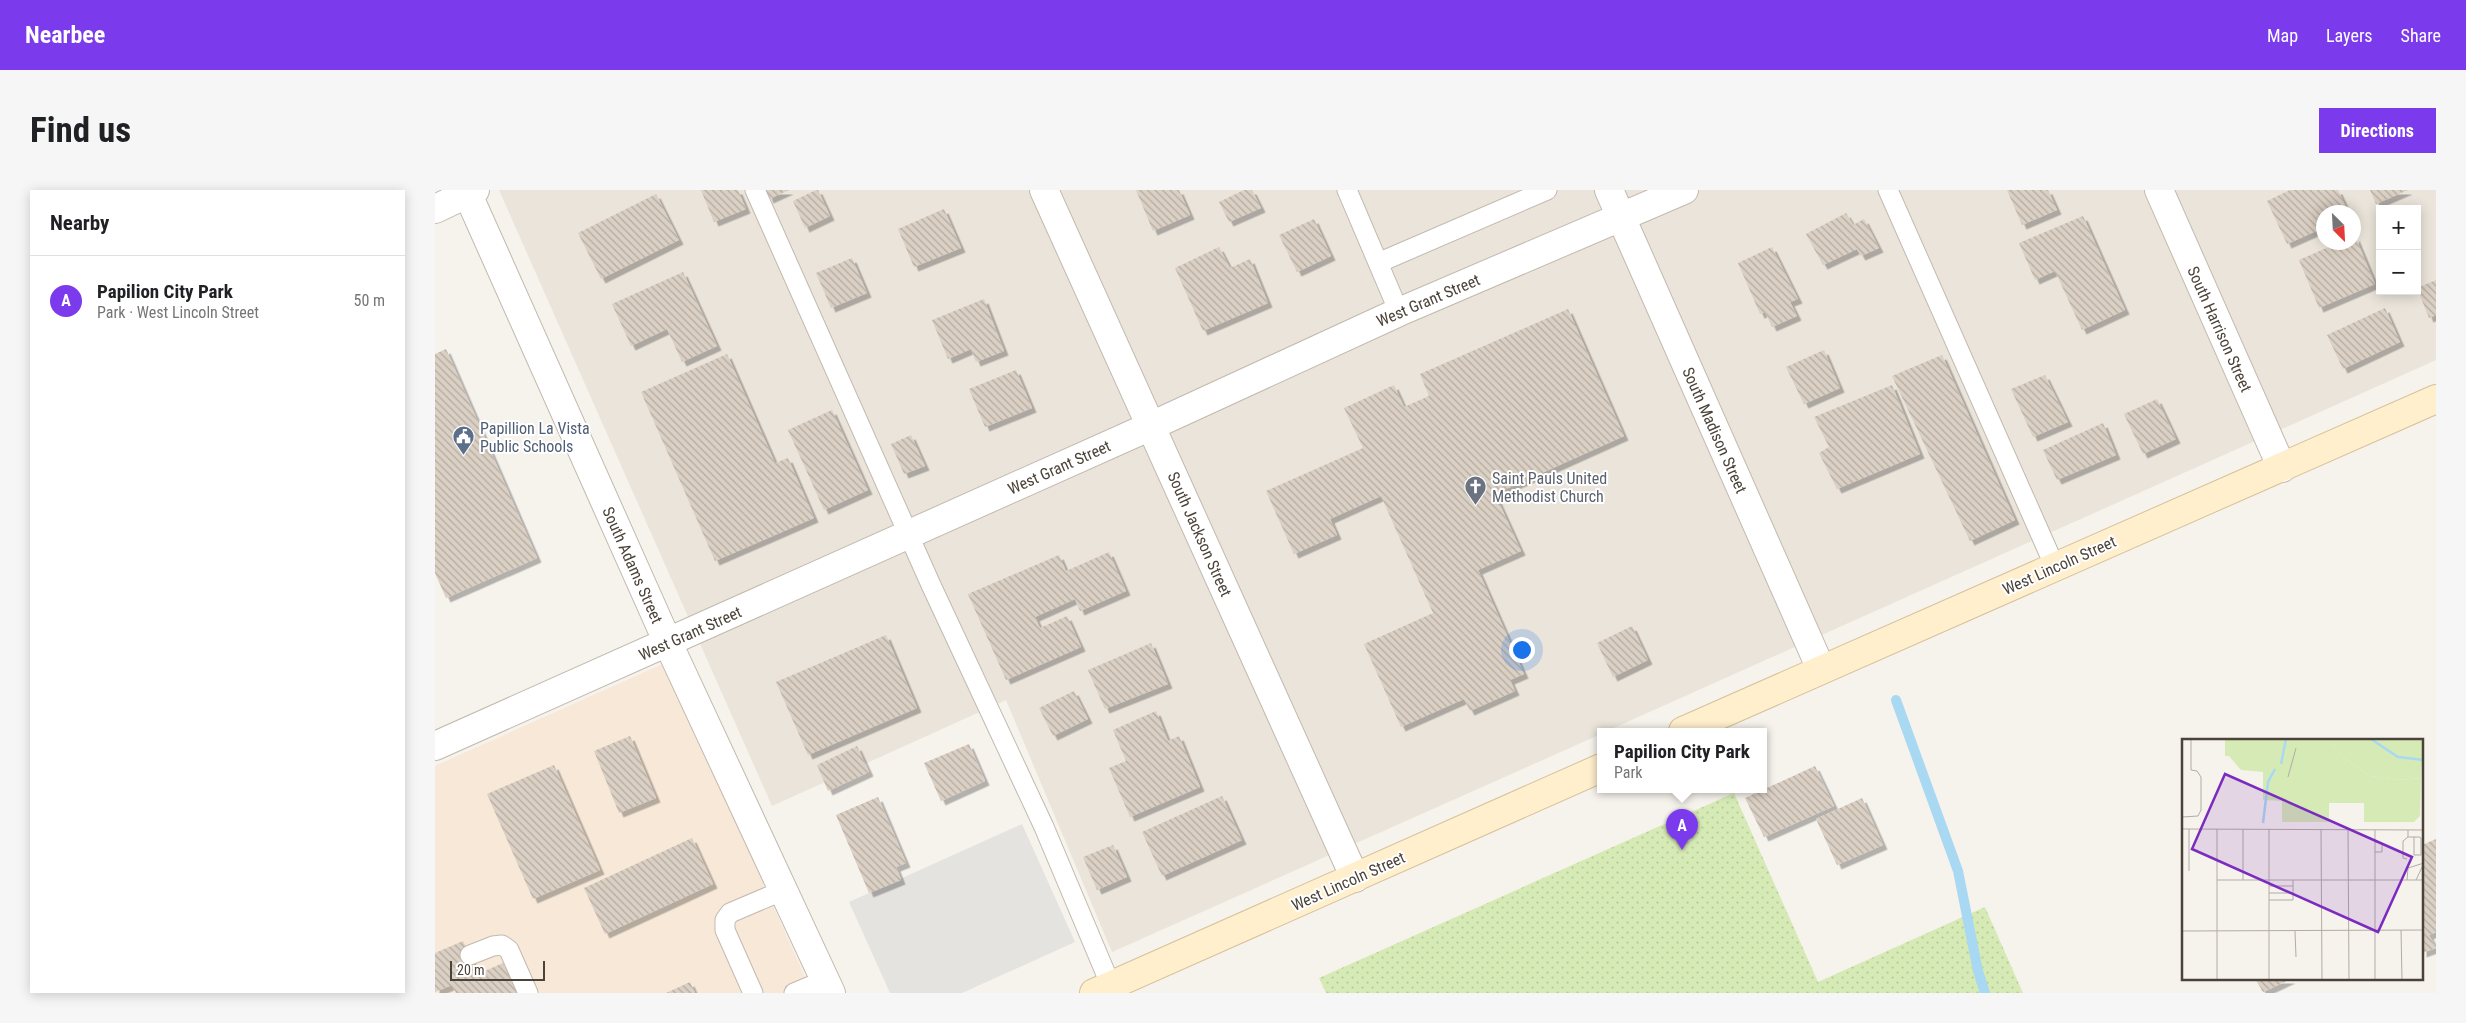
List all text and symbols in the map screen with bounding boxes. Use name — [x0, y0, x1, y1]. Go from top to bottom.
text: Nearbee — [25, 21, 105, 49]
text: Map — [2267, 25, 2298, 46]
text: Layers — [2326, 25, 2373, 46]
text: Share — [2401, 25, 2441, 46]
button: Directions — [2319, 108, 2436, 153]
text: Find us — [30, 110, 131, 151]
north arrow — [2316, 205, 2361, 250]
map controls — [2376, 205, 2421, 295]
button: + — [2376, 205, 2421, 250]
text: Nearby — [50, 211, 109, 235]
button: − — [2376, 250, 2421, 295]
street label: South Harrison Street — [2183, 263, 2256, 395]
street label: West Grant Street — [1374, 270, 1483, 331]
text: Papilion City Park — [97, 280, 233, 303]
text: A — [61, 291, 71, 310]
text: 50 m — [353, 291, 385, 310]
text: Park · West Lincoln Street — [97, 303, 259, 322]
street label: South Madison Street — [1678, 364, 1751, 496]
place label: Papillion La Vista Public Schools — [480, 419, 590, 456]
public building icon: Papillion La Vista Public Schools — [452, 425, 476, 456]
street label: West Grant Street — [1005, 436, 1114, 499]
street label: South Jackson Street — [1164, 469, 1236, 600]
place label: Saint Pauls United Methodist Church — [1492, 469, 1607, 506]
church icon: Saint Pauls United Methodist Church — [1464, 475, 1488, 506]
street label: South Adams Street — [598, 504, 667, 627]
street label: West Lincoln Street — [2000, 532, 2119, 599]
street label: West Grant Street — [636, 602, 745, 665]
your location — [1509, 637, 1535, 663]
popup — [1597, 728, 1767, 793]
inset map — [2182, 739, 2423, 980]
text: Papilion City Park — [1614, 740, 1750, 763]
text: Park — [1614, 763, 1643, 782]
pin: A — [1666, 809, 1698, 850]
street label: West Lincoln Street — [1289, 848, 1408, 915]
scale bar — [450, 958, 545, 981]
text: 20 m — [457, 962, 485, 978]

